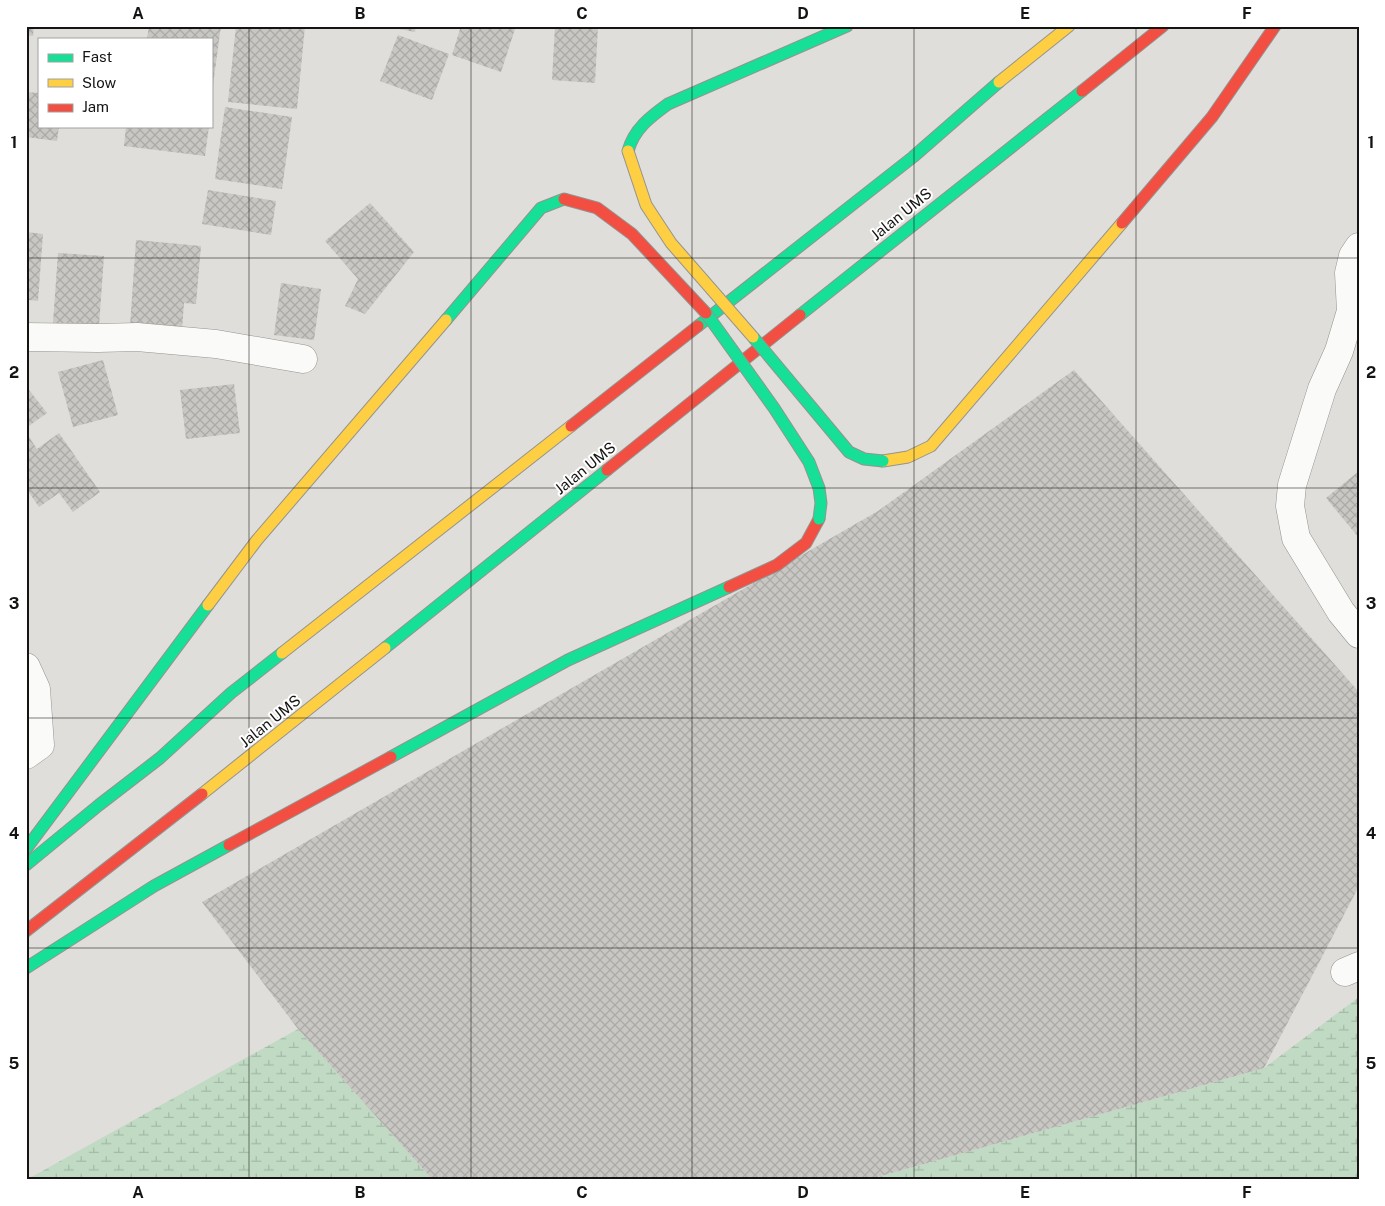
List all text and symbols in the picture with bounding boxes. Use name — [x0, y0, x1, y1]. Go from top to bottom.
text: A — [132, 4, 144, 23]
text: B — [355, 4, 366, 23]
text: C — [576, 4, 588, 23]
text: D — [797, 4, 809, 23]
text: E — [1020, 4, 1030, 23]
text: F — [1242, 4, 1252, 23]
legend — [38, 38, 212, 128]
text: Fast — [82, 48, 112, 65]
text: Slow — [82, 74, 117, 91]
text: Jam — [82, 98, 109, 115]
text: 1 — [11, 133, 17, 152]
text: 1 — [1368, 133, 1374, 152]
street label: Jalan UMS — [867, 184, 935, 244]
text: 2 — [9, 363, 19, 382]
text: 2 — [1366, 363, 1376, 382]
street label: Jalan UMS — [551, 438, 619, 498]
text: 3 — [9, 594, 19, 613]
text: 3 — [1366, 594, 1376, 613]
street label: Jalan UMS — [236, 691, 304, 751]
text: 4 — [9, 824, 20, 843]
text: 4 — [1366, 824, 1377, 843]
text: 5 — [9, 1054, 20, 1073]
text: 5 — [1366, 1054, 1377, 1073]
text: A — [132, 1183, 144, 1202]
text: B — [355, 1183, 366, 1202]
text: C — [576, 1183, 588, 1202]
text: D — [797, 1183, 809, 1202]
text: E — [1020, 1183, 1030, 1202]
text: F — [1242, 1183, 1252, 1202]

